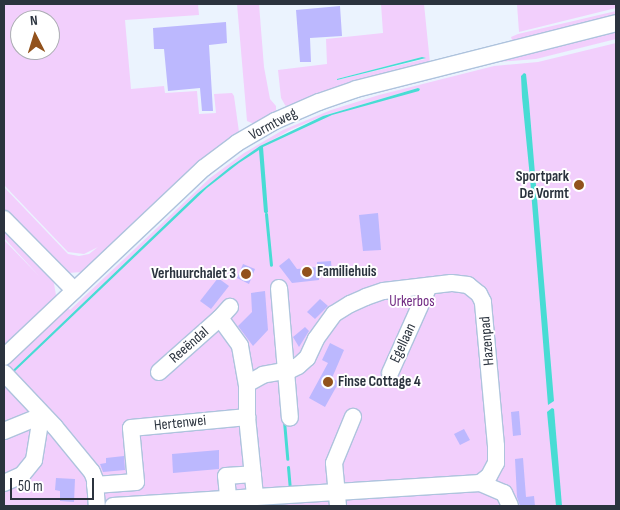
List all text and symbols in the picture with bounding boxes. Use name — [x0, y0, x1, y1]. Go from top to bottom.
north arrow — [10, 10, 60, 60]
text: N — [29, 12, 38, 29]
street label: Vormtweg — [246, 104, 300, 144]
place label: Sportpark De Vormt — [516, 167, 569, 202]
marker: Sportpark De Vormt — [573, 179, 585, 191]
place label: Familiehuis — [317, 263, 377, 281]
place label: Verhuurchalet 3 — [151, 265, 236, 283]
marker: Familiehuis — [301, 266, 313, 278]
marker: Verhuurchalet 3 — [240, 268, 252, 280]
park label: Urkerbos — [389, 293, 435, 311]
street label: Hazenpad — [476, 316, 498, 366]
street label: Egellaan — [386, 320, 420, 366]
street label: Reeëndal — [166, 323, 212, 367]
place label: Finse Cottage 4 — [338, 373, 421, 391]
marker: Finse Cottage 4 — [322, 376, 334, 388]
street label: Hertenwei — [153, 411, 207, 435]
scale bar — [12, 468, 96, 500]
text: 50 m — [18, 477, 43, 496]

